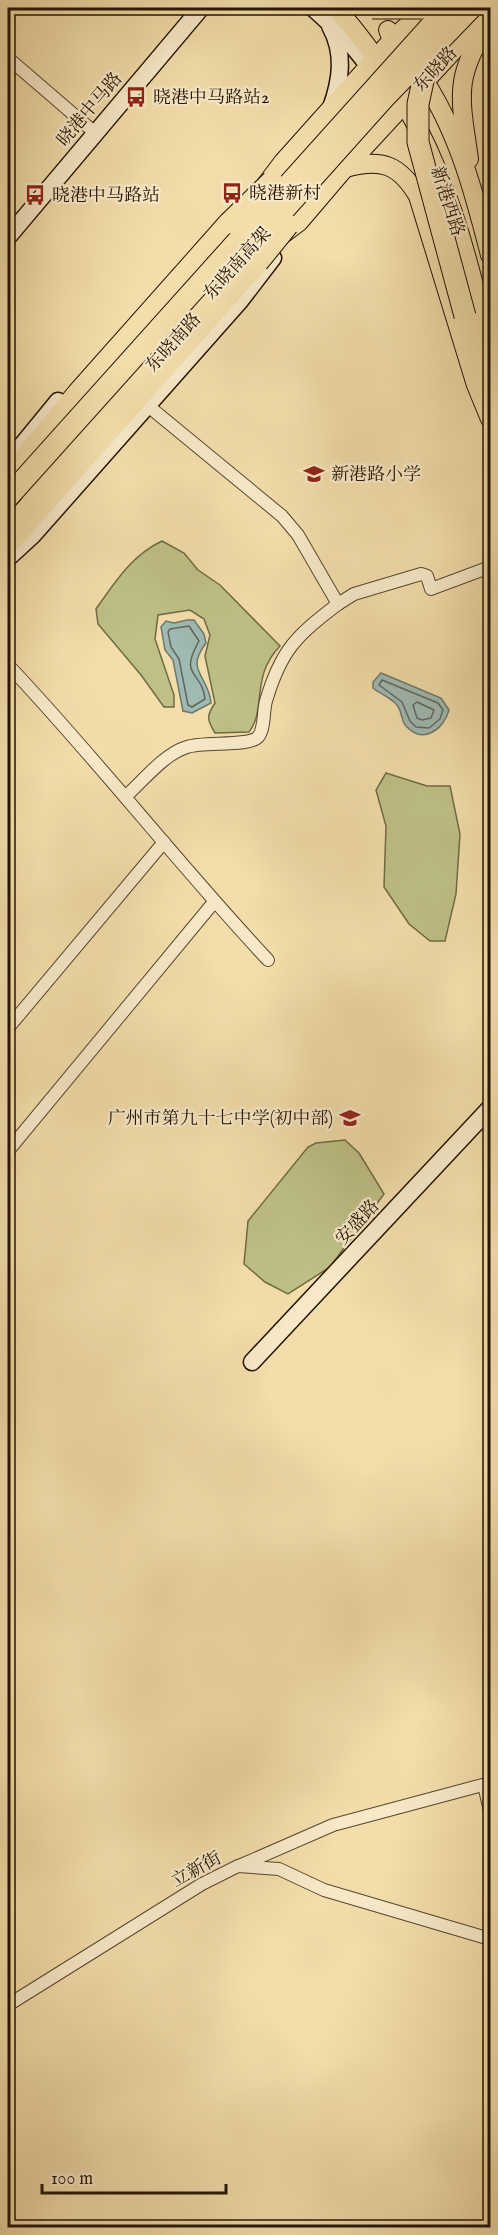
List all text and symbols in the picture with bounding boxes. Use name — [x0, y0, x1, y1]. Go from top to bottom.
street label: 东晓路 — [409, 42, 463, 98]
street label: 晓港中马路 — [52, 68, 128, 152]
bus stop icon: 晓港中马路站2 — [124, 85, 148, 109]
place label: 晓港中马路站2 — [153, 87, 269, 110]
street label: 新港西路 — [425, 164, 469, 239]
bus stop icon: 晓港新村 — [220, 181, 244, 205]
bus stop icon: 晓港中马路站 — [23, 183, 47, 207]
place label: 晓港新村 — [249, 183, 321, 206]
place label: 晓港中马路站 — [52, 185, 160, 208]
street label: 东晓南高架 — [199, 223, 277, 305]
street label: 东晓南路 — [141, 309, 207, 377]
school or university icon: 新港路小学 — [302, 462, 326, 486]
place label: 新港路小学 — [331, 464, 421, 487]
school or university icon: 广州市第九十七中学(初中部) — [338, 1106, 362, 1130]
place label: 广州市第九十七中学(初中部) — [108, 1108, 333, 1131]
street label: 安盛路 — [331, 1195, 385, 1251]
street label: 立新街 — [168, 1847, 226, 1893]
scale bar — [42, 2157, 226, 2195]
text: 100 m — [51, 2168, 93, 2191]

